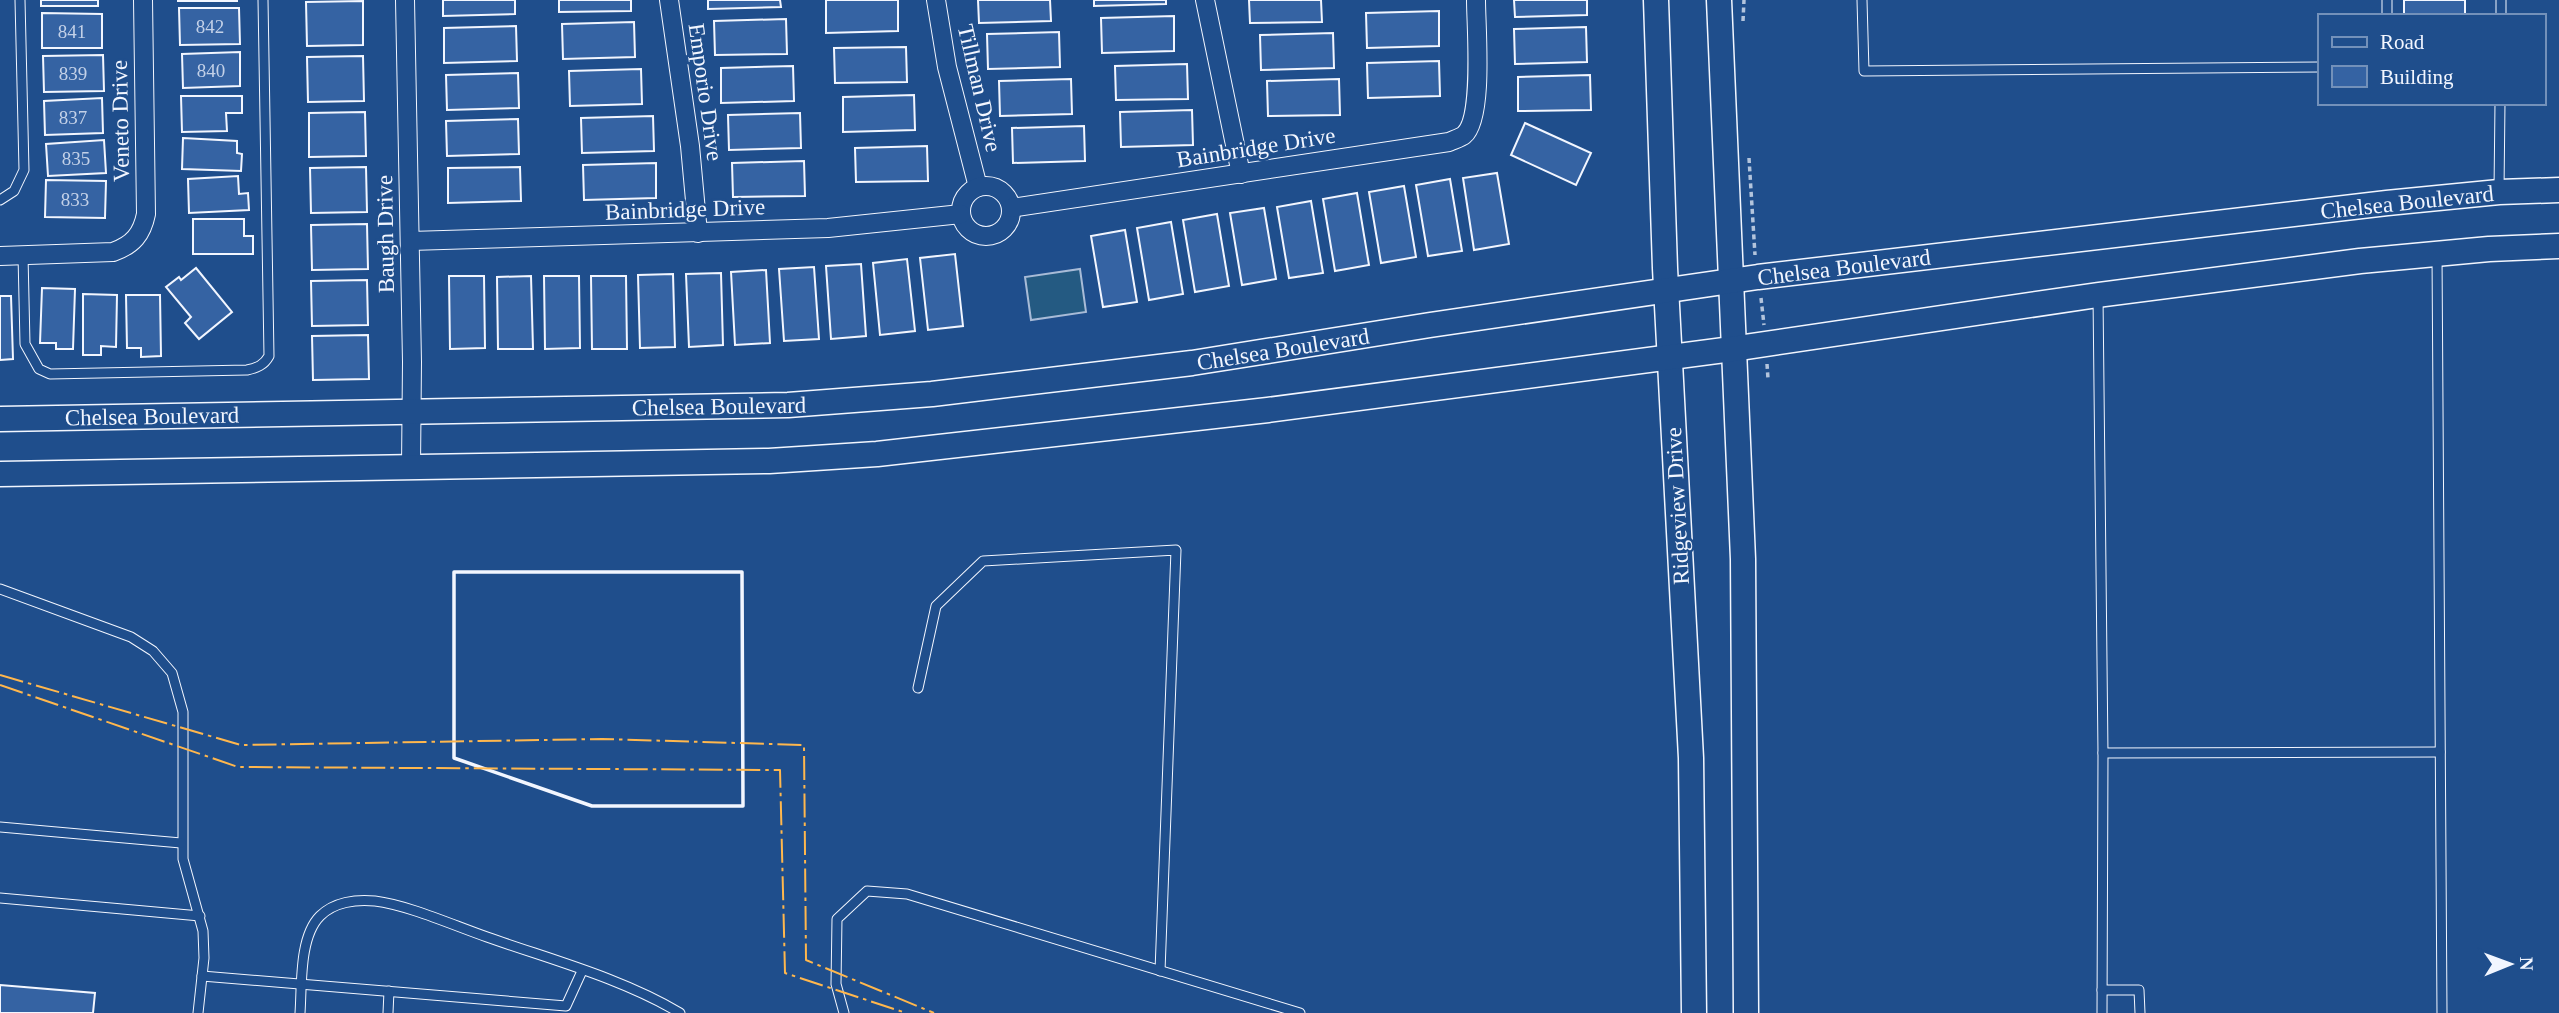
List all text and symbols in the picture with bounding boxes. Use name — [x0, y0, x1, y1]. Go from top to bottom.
legend — [2318, 14, 2545, 105]
house number: 842 — [196, 16, 224, 37]
house number: 841 — [58, 21, 86, 42]
street label: Emporio Drive — [683, 22, 728, 162]
street label: Tillman Drive — [953, 22, 1006, 154]
text: Road — [2380, 30, 2425, 54]
street label: Veneto Drive — [107, 60, 134, 182]
house number: 840 — [197, 60, 225, 81]
house number: 839 — [59, 63, 87, 84]
text: Building — [2380, 65, 2454, 89]
house number: 837 — [59, 107, 87, 128]
street label: Bainbridge Drive — [1175, 123, 1337, 172]
house number: 835 — [62, 148, 90, 169]
street label: Baugh Drive — [372, 175, 399, 293]
street label: Chelsea Boulevard — [2319, 181, 2496, 224]
house number: 833 — [61, 189, 89, 210]
street label: Bainbridge Drive — [604, 194, 766, 225]
street label: Chelsea Boulevard — [1756, 244, 1933, 291]
street label: Chelsea Boulevard — [1195, 323, 1372, 375]
street label: Chelsea Boulevard — [632, 392, 807, 421]
street label: Chelsea Boulevard — [65, 402, 240, 431]
street label: Ridgeview Drive — [1661, 427, 1694, 585]
north arrow — [2475, 929, 2545, 999]
text: N — [2516, 957, 2537, 971]

